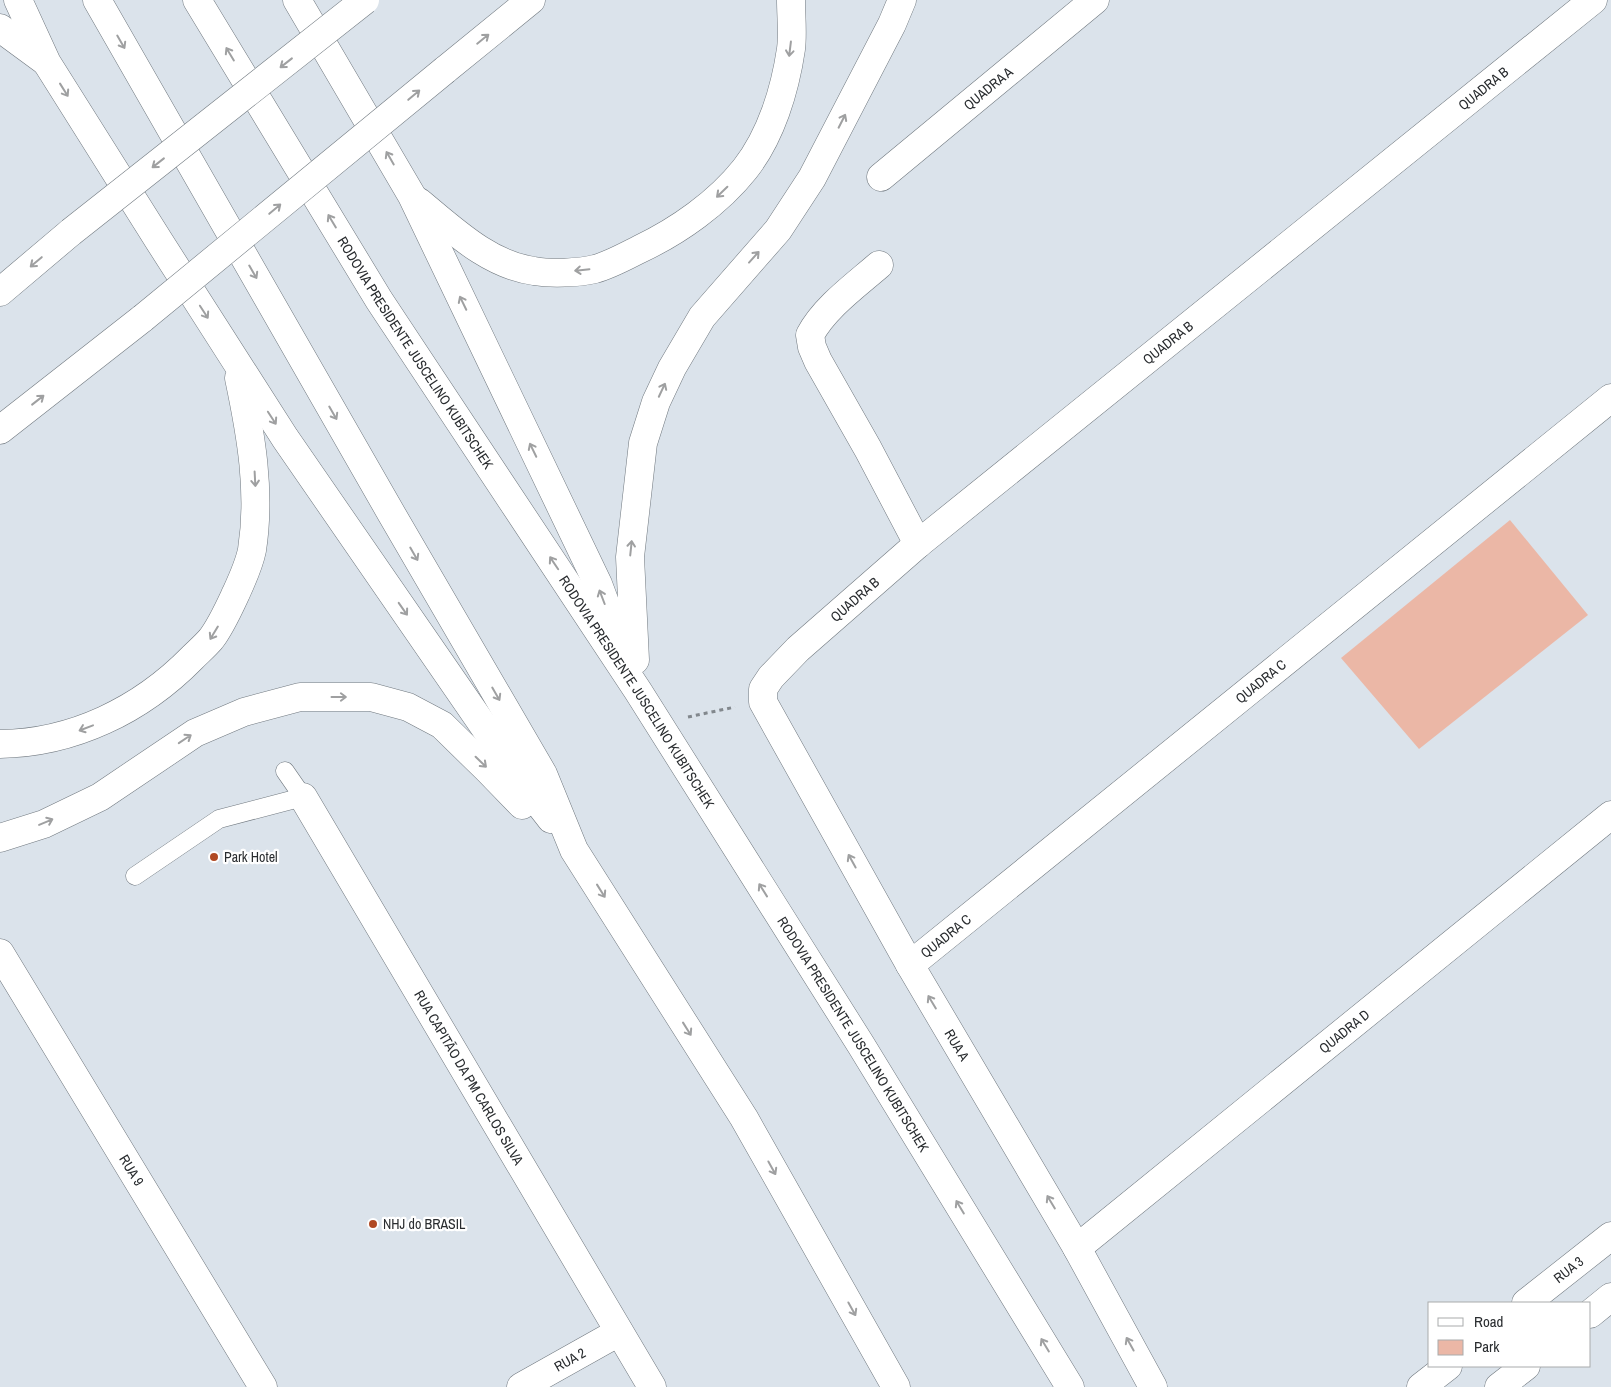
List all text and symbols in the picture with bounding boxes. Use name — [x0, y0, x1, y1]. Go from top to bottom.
one-way arrow — [117, 34, 127, 49]
one-way arrow — [476, 34, 489, 45]
one-way arrow — [785, 40, 795, 56]
one-way arrow — [225, 48, 235, 62]
one-way arrow — [279, 57, 292, 68]
street label: QUADRA A — [960, 63, 1017, 114]
street label: QUADRA B — [1454, 63, 1512, 114]
one-way arrow — [60, 82, 70, 96]
one-way arrow — [407, 89, 420, 100]
one-way arrow — [838, 114, 847, 129]
one-way arrow — [384, 152, 394, 166]
one-way arrow — [152, 158, 165, 169]
one-way arrow — [716, 186, 728, 198]
one-way arrow — [268, 204, 281, 215]
one-way arrow — [326, 215, 336, 229]
street label: RODOVIA PRESIDENTE JUSCELINO KUBITSCHEK — [334, 233, 498, 473]
one-way arrow — [748, 251, 760, 264]
one-way arrow — [29, 256, 42, 267]
one-way arrow — [248, 264, 258, 279]
one-way arrow — [574, 265, 590, 275]
one-way arrow — [458, 296, 467, 311]
one-way arrow — [199, 305, 209, 319]
street label: QUADRA B — [1139, 317, 1197, 368]
one-way arrow — [658, 383, 667, 398]
one-way arrow — [31, 395, 44, 406]
one-way arrow — [329, 405, 339, 419]
one-way arrow — [267, 410, 277, 424]
one-way arrow — [528, 442, 538, 457]
one-way arrow — [250, 470, 259, 486]
one-way arrow — [626, 541, 635, 557]
one-way arrow — [410, 546, 420, 560]
one-way arrow — [548, 556, 559, 570]
street label: RODOVIA PRESIDENTE JUSCELINO KUBITSCHEK — [555, 572, 719, 812]
street label: QUADRA B — [826, 573, 883, 626]
one-way arrow — [597, 589, 606, 604]
one-way arrow — [398, 602, 408, 616]
one-way arrow — [209, 625, 219, 639]
street label: QUADRA C — [1232, 656, 1290, 707]
one-way arrow — [492, 686, 502, 700]
one-way arrow — [331, 692, 347, 702]
one-way arrow — [79, 724, 94, 733]
one-way arrow — [178, 734, 192, 745]
one-way arrow — [474, 756, 487, 768]
one-way arrow — [38, 817, 53, 827]
place label: Park Hotel — [224, 848, 278, 866]
marker: Park Hotel — [208, 851, 220, 863]
one-way arrow — [847, 854, 856, 869]
one-way arrow — [596, 884, 606, 898]
one-way arrow — [758, 884, 768, 898]
street label: QUADRA C — [917, 910, 975, 962]
street label: RODOVIA PRESIDENTE JUSCELINO KUBITSCHEK — [773, 913, 933, 1155]
street label: RUA CAPITÃO DA PM CARLOS SILVA — [410, 987, 528, 1169]
one-way arrow — [927, 996, 937, 1010]
street label: QUADRA D — [1315, 1005, 1373, 1057]
one-way arrow — [683, 1021, 693, 1035]
street label: RUA A — [941, 1026, 974, 1064]
street label: RUA 9 — [115, 1151, 148, 1189]
one-way arrow — [767, 1160, 777, 1175]
one-way arrow — [1045, 1196, 1055, 1210]
one-way arrow — [955, 1200, 965, 1214]
place label: NHJ do BRASIL — [383, 1215, 466, 1233]
marker: NHJ do BRASIL — [367, 1218, 379, 1230]
street label: RUA 3 — [1550, 1252, 1587, 1287]
one-way arrow — [847, 1301, 857, 1316]
legend — [1428, 1302, 1591, 1367]
text: Road — [1474, 1311, 1503, 1332]
text: Park — [1474, 1336, 1500, 1357]
one-way arrow — [1125, 1337, 1135, 1352]
one-way arrow — [1039, 1339, 1049, 1353]
street label: RUA 2 — [551, 1344, 589, 1376]

